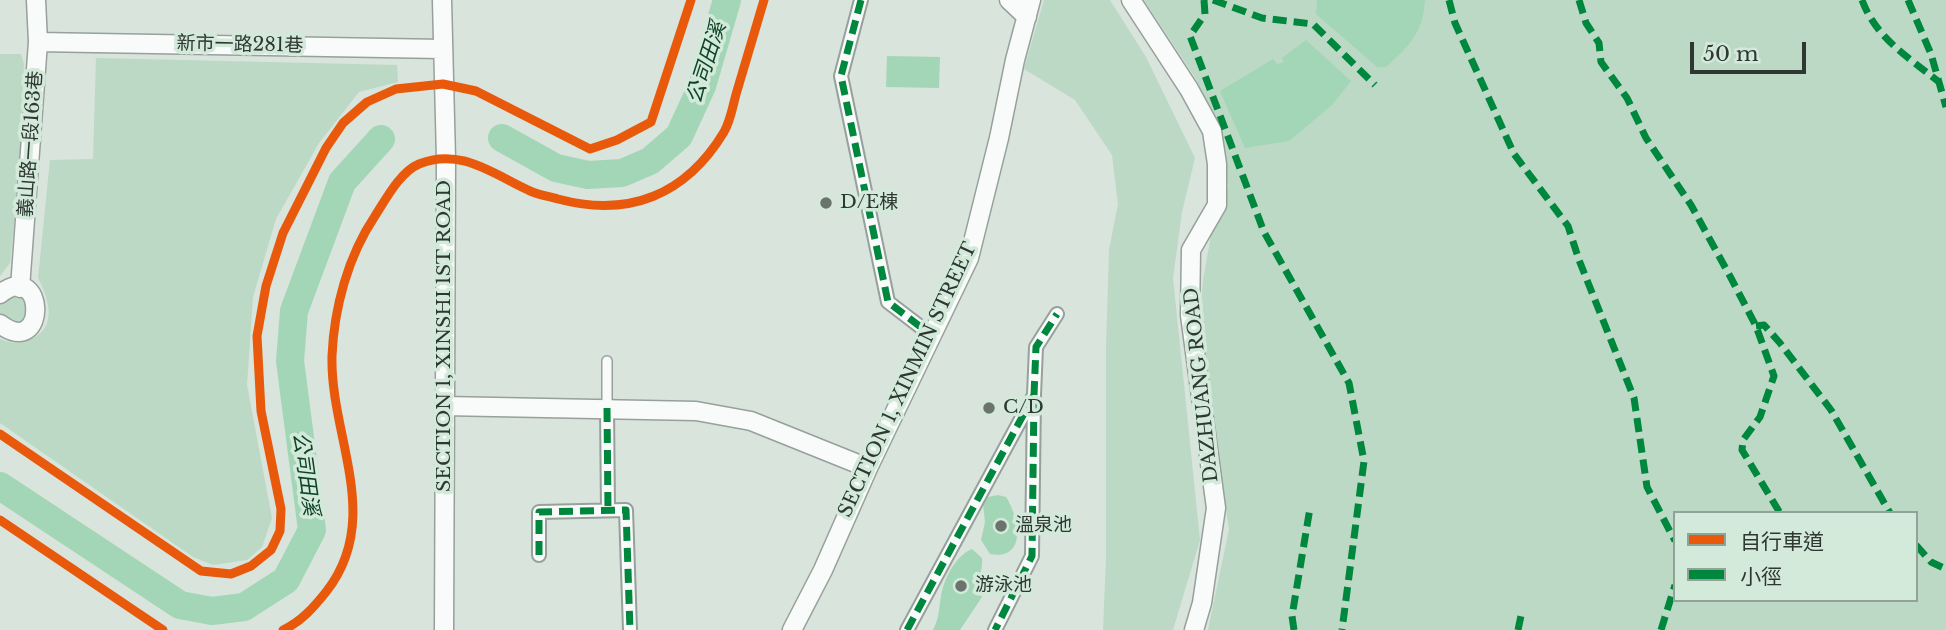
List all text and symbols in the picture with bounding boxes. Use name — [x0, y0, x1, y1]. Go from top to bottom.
water label: 公司田溪 — [682, 19, 732, 107]
scale bar — [1694, 28, 1810, 72]
street label: 新市一路281巷 — [176, 32, 304, 58]
text: 50 m — [1703, 41, 1758, 67]
street label: 義山路一段163巷 — [15, 70, 47, 218]
street label: SECTION 1, XINSHI 1ST ROAD — [434, 180, 456, 492]
place label: D/E棟 — [840, 192, 898, 214]
marker: D/E棟 — [818, 195, 834, 211]
street label: SECTION 1, XINMIN STREET — [834, 239, 982, 521]
street label: DAZHUANG ROAD — [1180, 286, 1224, 484]
place label: C/D — [1003, 397, 1044, 419]
marker: C/D — [981, 400, 997, 416]
water label: 公司田溪 — [287, 431, 323, 517]
legend — [1673, 511, 1918, 602]
place label: 溫泉池 — [1015, 515, 1072, 537]
marker: 溫泉池 — [993, 518, 1009, 534]
text: 自行車道 — [1740, 529, 1824, 555]
text: 小徑 — [1740, 564, 1782, 590]
place label: 游泳池 — [975, 575, 1032, 597]
marker: 游泳池 — [953, 578, 969, 594]

